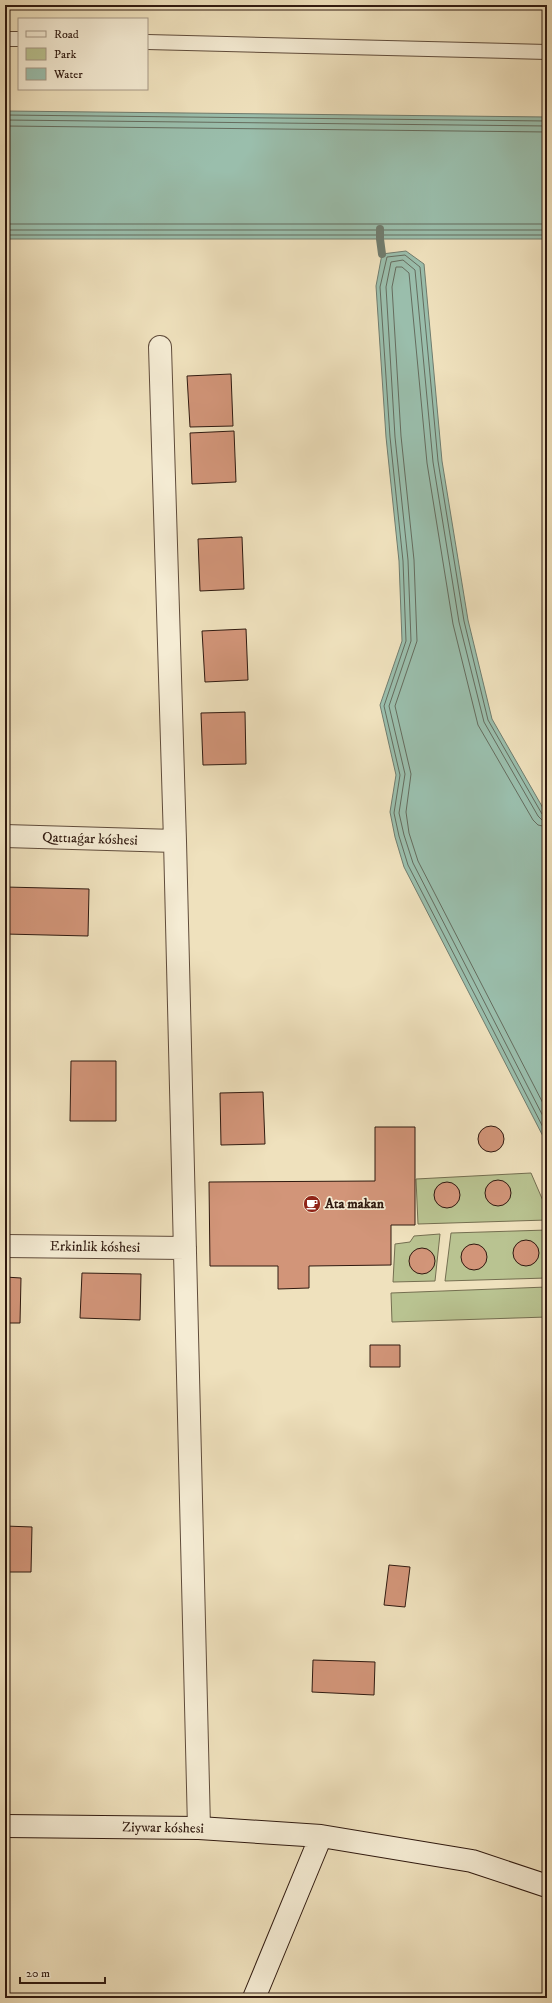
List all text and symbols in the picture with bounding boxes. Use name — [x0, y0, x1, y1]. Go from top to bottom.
legend — [18, 18, 148, 90]
text: Road — [54, 27, 79, 42]
text: Park — [54, 47, 76, 62]
text: Water — [53, 67, 83, 82]
street label: Qattıaǵar kóshesi — [42, 828, 139, 850]
cafe icon: Ata makan — [302, 1194, 322, 1214]
place label: Ata makan — [324, 1195, 385, 1213]
street label: Erkinlik kóshesi — [50, 1237, 141, 1257]
street label: Ziywar kóshesi — [122, 1818, 205, 1838]
scale bar — [20, 1959, 105, 1985]
text: 20 m — [26, 1966, 50, 1981]

